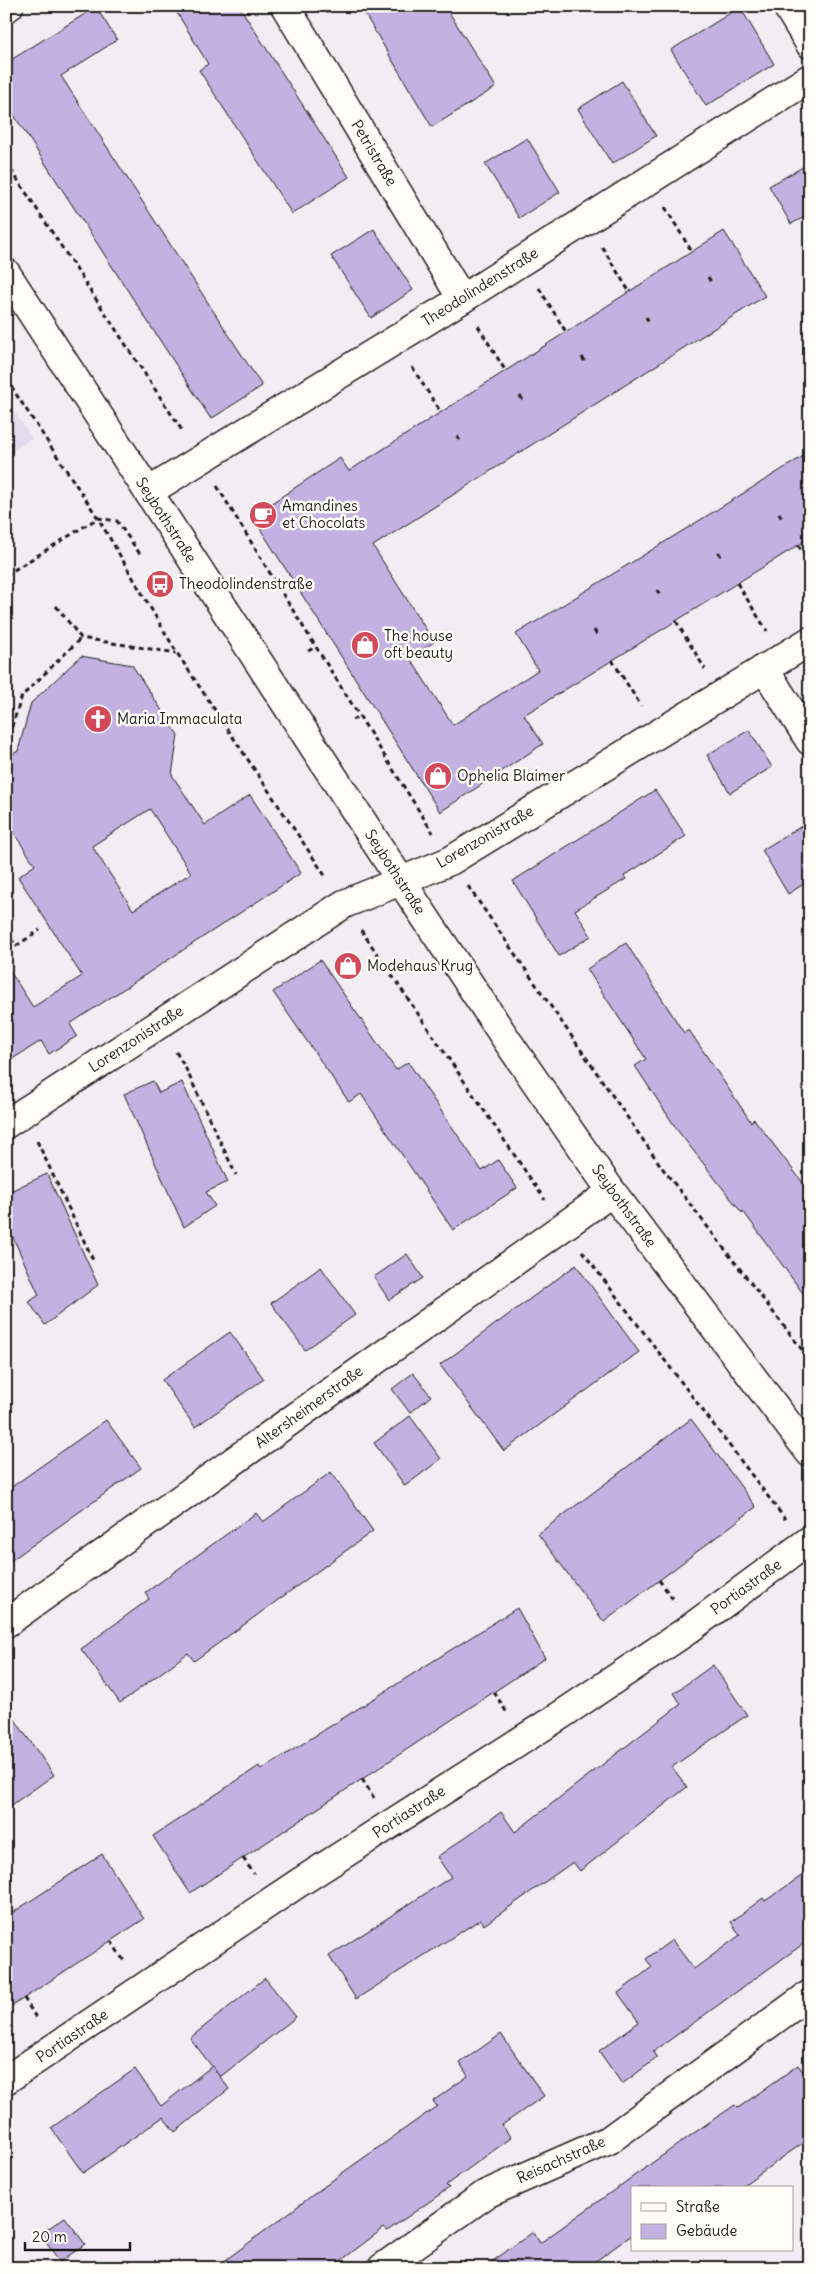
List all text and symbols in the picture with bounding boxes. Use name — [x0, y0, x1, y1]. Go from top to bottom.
street label: Petristraße — [347, 116, 402, 189]
street label: Theodolindenstraße — [418, 243, 542, 330]
street label: Seybothstraße — [132, 473, 201, 566]
place label: Amandines et Chocolats — [282, 496, 366, 532]
cafe icon: Amandines et Chocolats — [248, 500, 278, 530]
bus stop icon: Theodolindenstraße — [145, 569, 175, 599]
place label: Theodolindenstraße — [179, 574, 313, 593]
place label: The house oft beauty — [384, 626, 453, 662]
shop icon: The house oft beauty — [350, 630, 380, 660]
church icon: Maria Immaculata — [83, 704, 113, 734]
place label: Maria Immaculata — [117, 709, 243, 728]
shop icon: Ophelia Blaimer — [423, 761, 453, 791]
place label: Ophelia Blaimer — [457, 766, 565, 785]
street label: Lorenzonistraße — [433, 801, 537, 872]
street label: Seybothstraße — [361, 825, 430, 918]
shop icon: Modehaus Krug — [333, 951, 363, 981]
place label: Modehaus Krug — [367, 956, 473, 975]
street label: Lorenzonistraße — [85, 1001, 187, 1076]
street label: Seybothstraße — [588, 1161, 661, 1251]
street label: Altersheimerstraße — [251, 1361, 366, 1452]
street label: Portiastraße — [707, 1555, 785, 1619]
street label: Portiastraße — [369, 1781, 449, 1842]
street label: Portiastraße — [32, 2005, 111, 2067]
street label: Reisachstraße — [514, 2132, 608, 2188]
legend — [631, 2186, 794, 2252]
text: Straße — [676, 2197, 720, 2216]
scale bar — [25, 2219, 130, 2251]
text: Gebäude — [676, 2221, 737, 2240]
text: 20 m — [32, 2227, 67, 2246]

